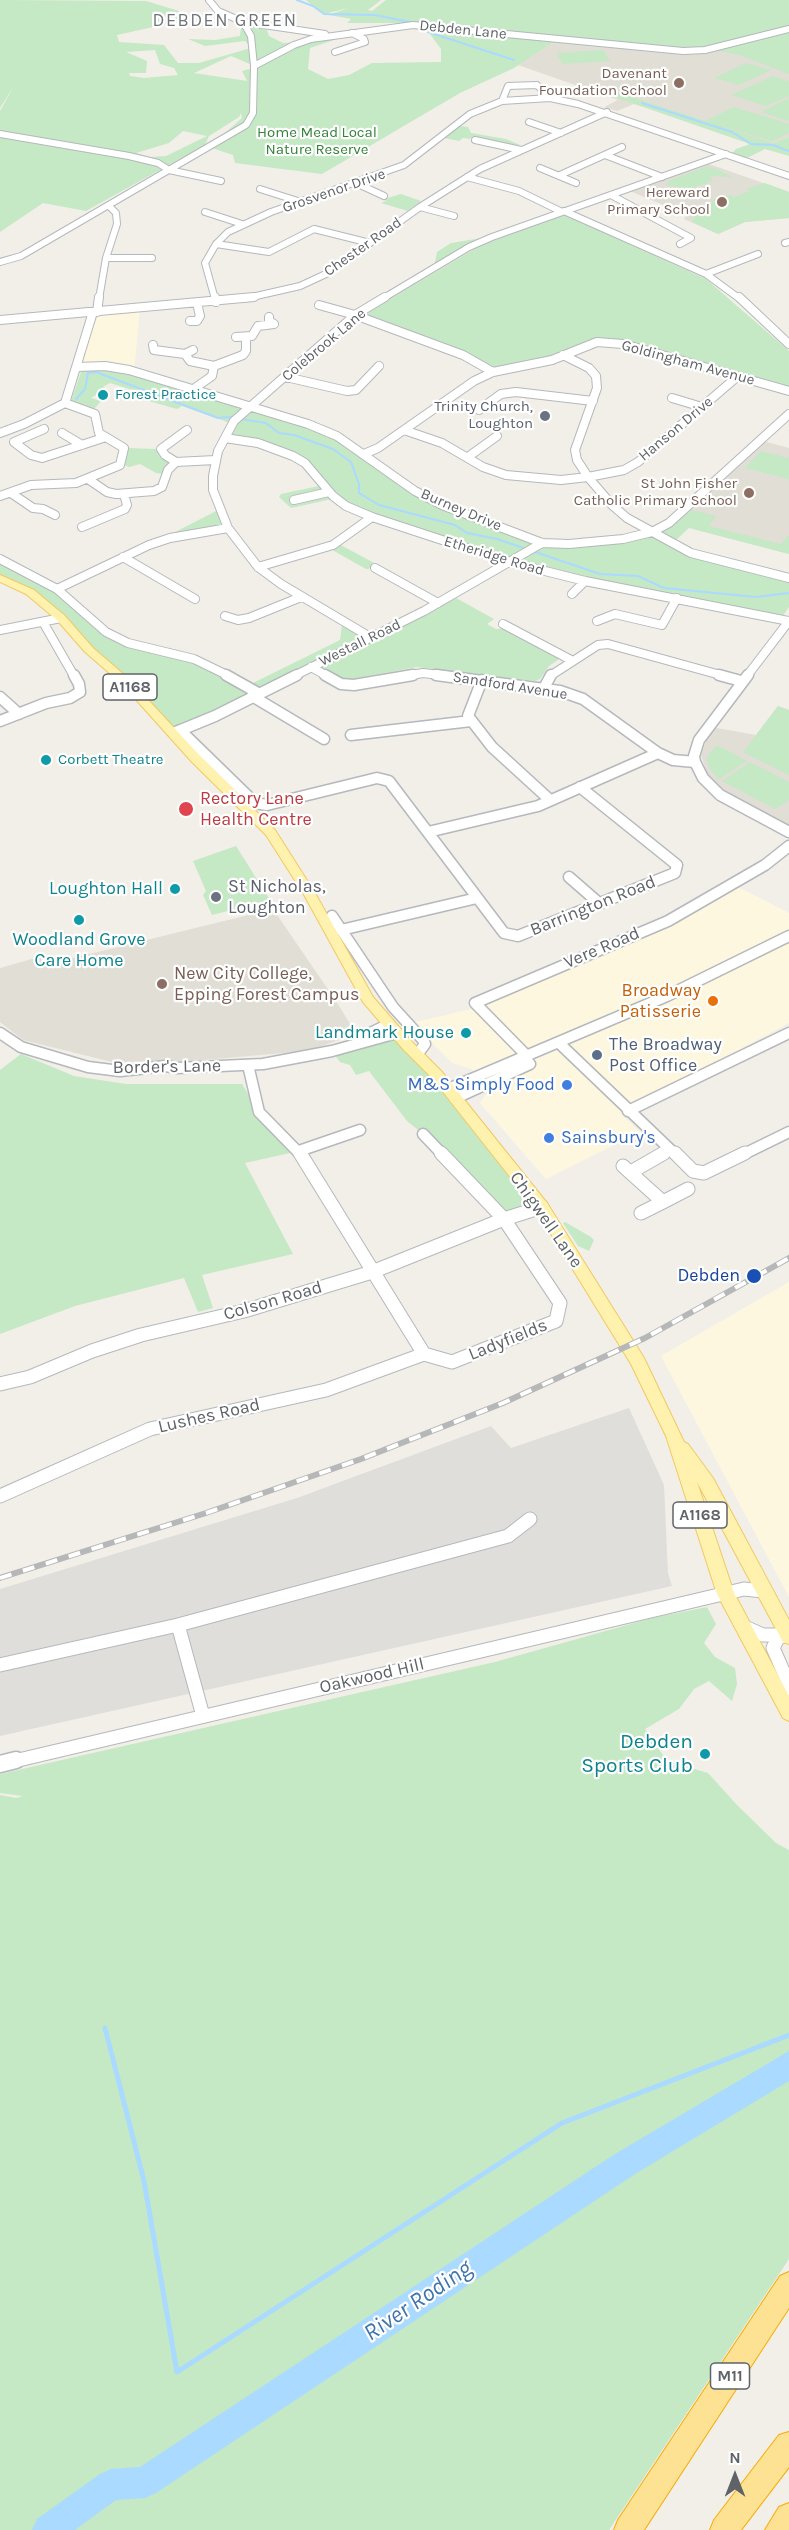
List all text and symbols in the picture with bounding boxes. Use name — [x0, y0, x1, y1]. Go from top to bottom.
district label: DEBDEN GREEN — [153, 10, 297, 32]
street label: Debden Lane — [418, 16, 508, 44]
place label: Davenant Foundation School — [539, 65, 667, 100]
marker: Davenant Foundation School — [672, 76, 686, 90]
park label: Home Mead Local Nature Reserve — [257, 124, 377, 159]
street label: Grosvenor Drive — [280, 165, 388, 217]
place label: Hereward Primary School — [607, 184, 710, 219]
marker: Hereward Primary School — [715, 195, 729, 209]
street label: Chester Road — [321, 214, 405, 280]
street label: Colebrook Lane — [278, 305, 370, 385]
street label: Goldingham Avenue — [619, 337, 757, 389]
place label: Forest Practice — [115, 386, 216, 404]
marker: Forest Practice — [96, 388, 110, 402]
street label: Hanson Drive — [635, 393, 717, 465]
place label: Trinity Church, Loughton — [434, 398, 533, 433]
marker: Trinity Church, Loughton — [538, 409, 552, 423]
place label: St John Fisher Catholic Primary School — [574, 475, 737, 510]
street label: Burney Drive — [418, 485, 504, 535]
marker: St John Fisher Catholic Primary School — [742, 486, 756, 500]
street label: Etheridge Road — [442, 532, 546, 580]
street label: Westall Road — [316, 615, 404, 671]
street label: Sandford Avenue — [451, 668, 569, 704]
road number: A1168 — [103, 674, 157, 700]
place label: Corbett Theatre — [58, 751, 164, 769]
marker: Corbett Theatre — [39, 753, 53, 767]
place label: Rectory Lane Health Centre — [200, 788, 312, 830]
marker: Rectory Lane Health Centre — [177, 800, 195, 818]
street label: Barrington Road — [527, 871, 659, 941]
place label: St Nicholas, Loughton — [228, 876, 326, 918]
place label: Loughton Hall — [49, 878, 163, 900]
marker: Loughton Hall — [168, 882, 182, 896]
marker: St Nicholas, Loughton — [209, 890, 223, 904]
marker: Woodland Grove Care Home — [72, 913, 86, 927]
street label: Vere Road — [561, 922, 643, 974]
place label: Woodland Grove Care Home — [13, 929, 145, 972]
place label: New City College, Epping Forest Campus — [174, 963, 359, 1006]
marker: New City College, Epping Forest Campus — [155, 977, 169, 991]
place label: Broadway Patisserie — [620, 980, 701, 1022]
marker: Broadway Patisserie — [706, 994, 720, 1008]
place label: Landmark House — [315, 1022, 454, 1044]
marker: Landmark House — [459, 1026, 473, 1040]
place label: The Broadway Post Office — [609, 1034, 722, 1076]
marker: The Broadway Post Office — [590, 1048, 604, 1062]
street label: Border's Lane — [113, 1055, 221, 1079]
place label: M&S Simply Food — [408, 1074, 555, 1096]
marker: M&S Simply Food — [560, 1078, 574, 1092]
place label: Sainsbury's — [561, 1127, 656, 1149]
marker: Sainsbury's — [542, 1131, 556, 1145]
street label: Chigwell Lane — [505, 1168, 587, 1272]
place label: Debden — [677, 1265, 740, 1287]
marker: Debden — [745, 1267, 763, 1285]
street label: Colson Road — [221, 1277, 325, 1325]
street label: Ladyfields — [465, 1314, 551, 1366]
street label: Lushes Road — [156, 1394, 262, 1438]
road number: A1168 — [673, 1502, 727, 1528]
street label: Oakwood Hill — [318, 1653, 426, 1699]
place label: Debden Sports Club — [581, 1729, 693, 1779]
marker: Debden Sports Club — [698, 1747, 712, 1761]
water label: River Roding — [358, 2254, 478, 2348]
road number: M11 — [710, 2363, 750, 2389]
north arrow — [705, 2446, 765, 2506]
text: N — [729, 2448, 741, 2467]

